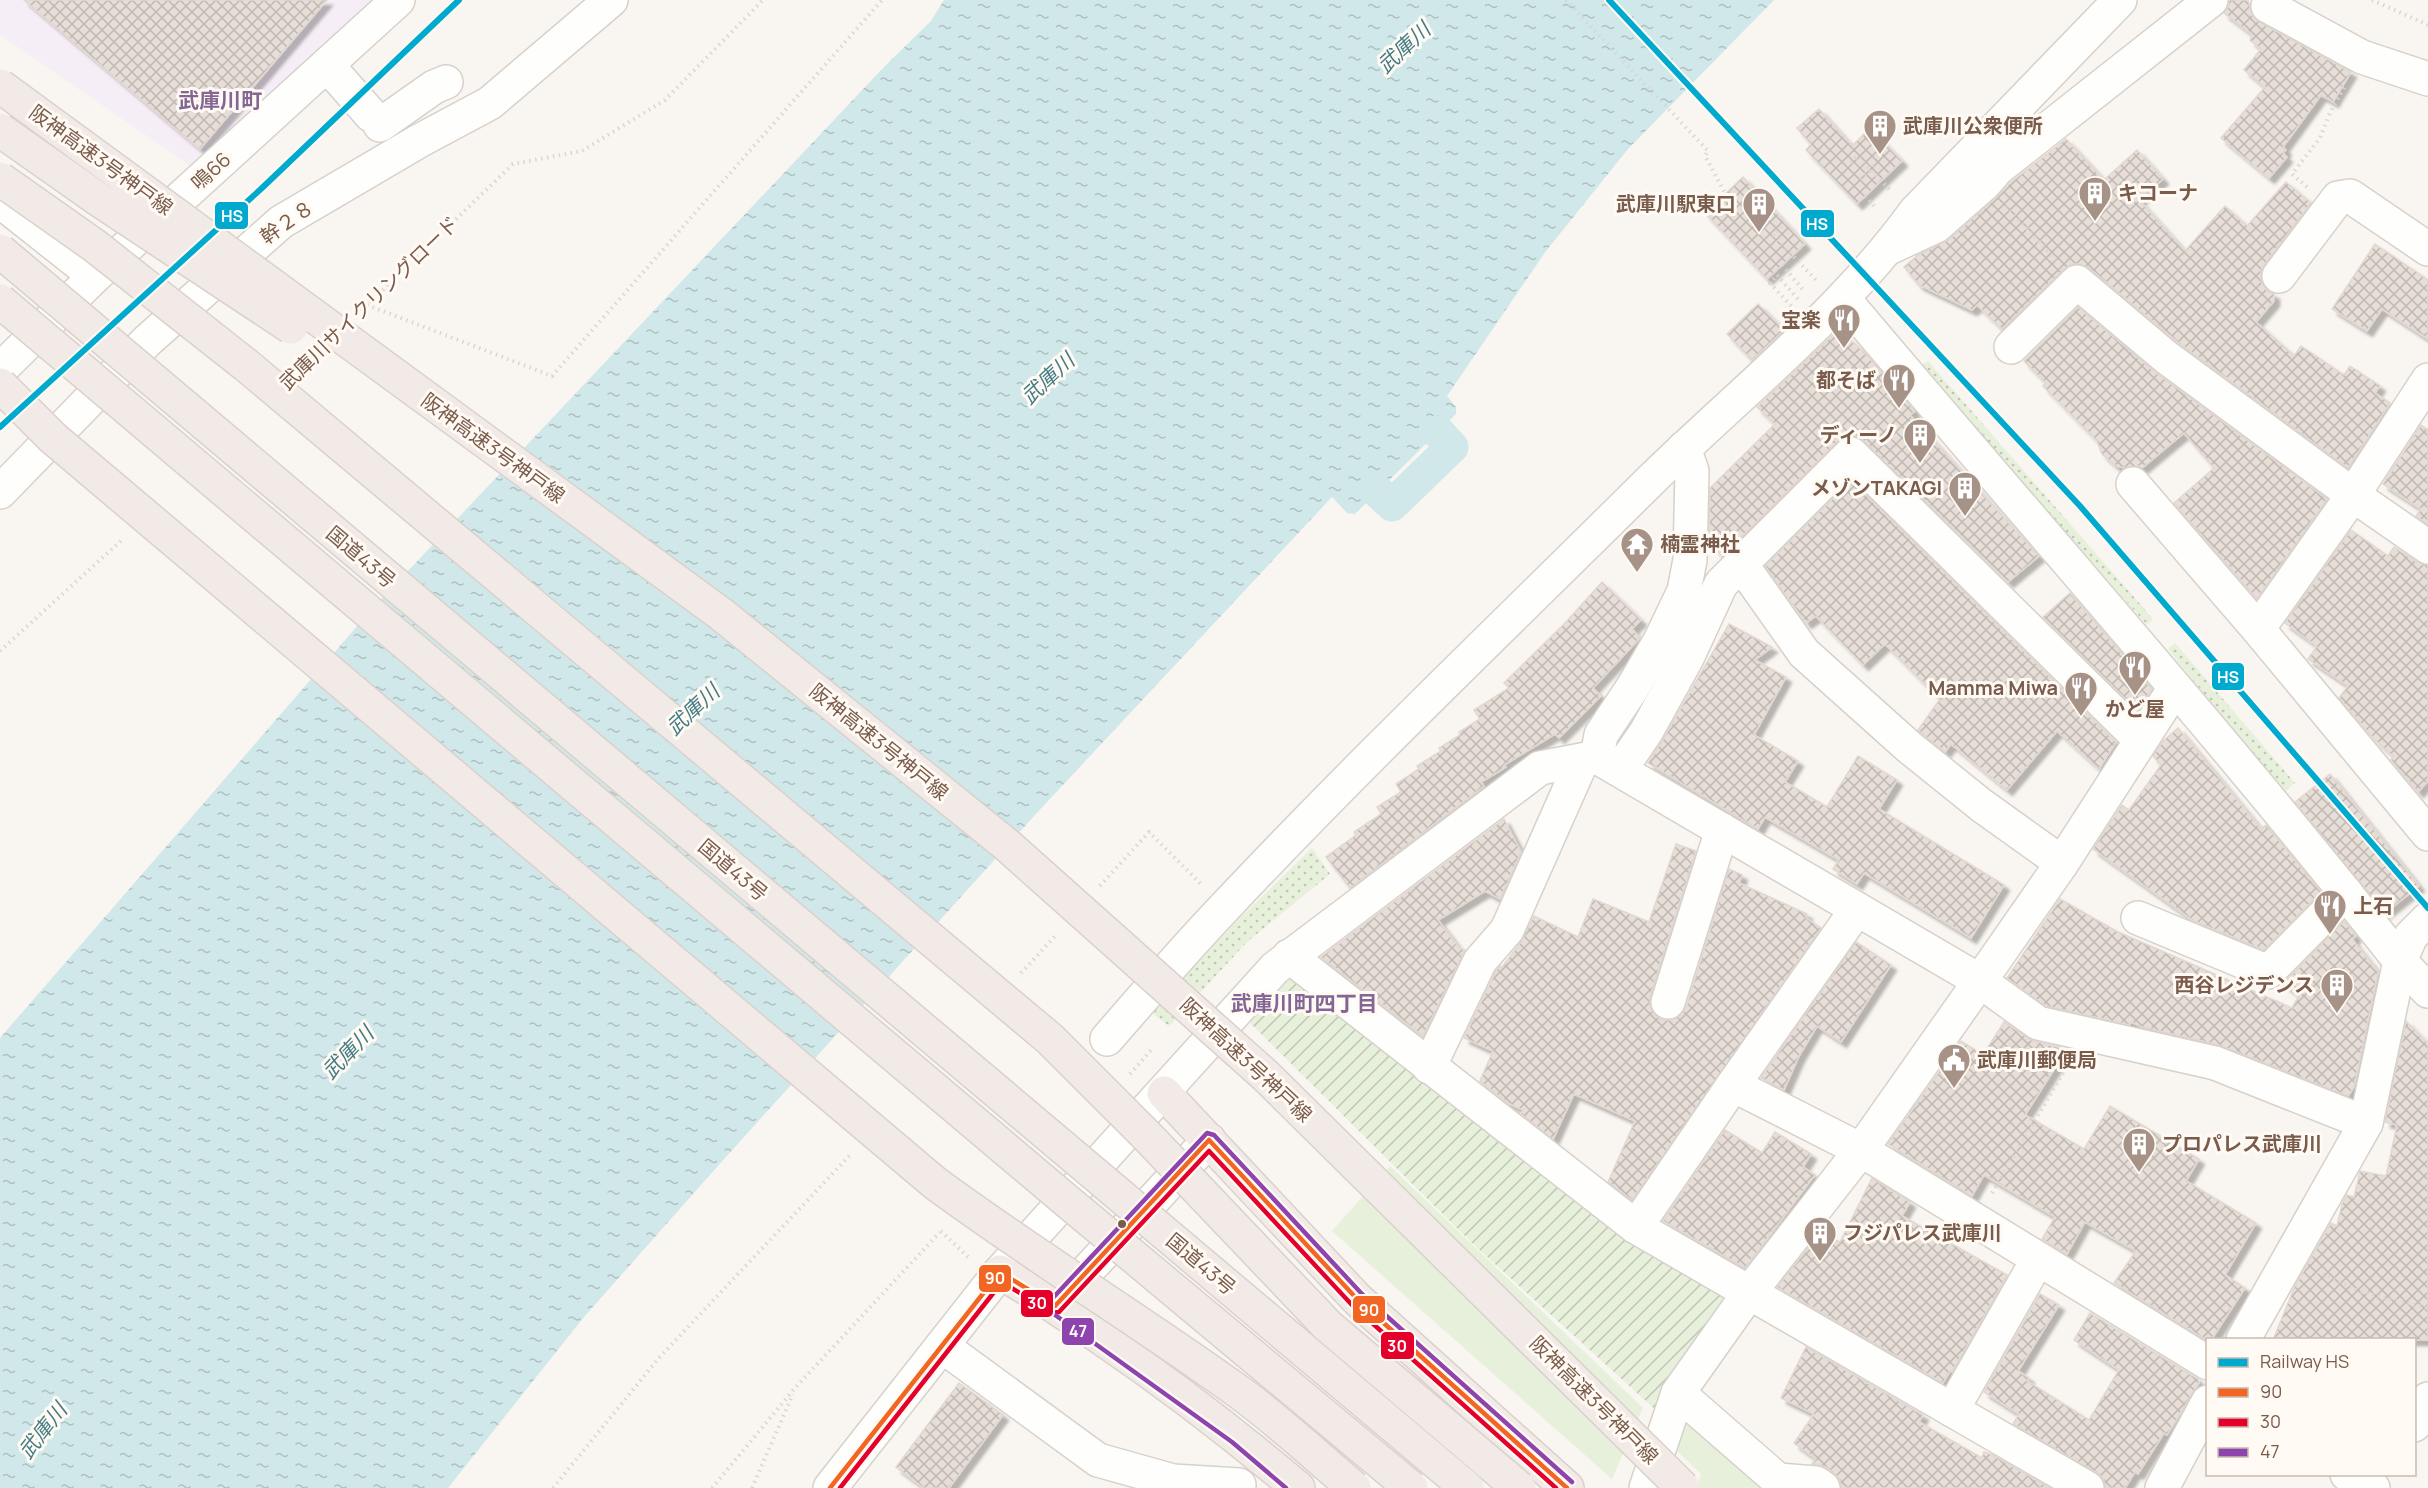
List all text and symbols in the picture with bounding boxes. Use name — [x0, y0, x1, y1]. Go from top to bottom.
water label: 武庫川 — [1371, 14, 1437, 79]
district label: 武庫川町 — [178, 86, 262, 114]
street label: 阪神高速3号神戸線 — [24, 98, 178, 221]
building icon: 武庫川公衆便所 — [1862, 108, 1898, 155]
place label: 武庫川公衆便所 — [1903, 112, 2043, 139]
street label: 鳴66 — [185, 146, 236, 196]
building icon: キコーナ — [2077, 175, 2113, 222]
place label: キコーナ — [2118, 179, 2198, 206]
building icon: 武庫川駅東口 — [1741, 186, 1777, 233]
place label: 武庫川駅東口 — [1616, 190, 1736, 217]
street label: 幹２８ — [254, 193, 319, 250]
line badge: HS — [214, 201, 249, 230]
text: HS — [221, 205, 243, 227]
line badge: HS — [1800, 209, 1835, 238]
street label: 武庫川サイクリングロード — [273, 210, 464, 396]
text: HS — [1806, 213, 1828, 235]
restaurant icon: 宝楽 — [1826, 302, 1862, 349]
place label: 宝楽 — [1781, 306, 1821, 333]
water label: 武庫川 — [1015, 345, 1081, 410]
restaurant icon: 都そば — [1881, 362, 1917, 409]
place label: 都そば — [1816, 366, 1876, 393]
street label: 阪神高速3号神戸線 — [416, 386, 570, 509]
building icon: ディーノ — [1902, 417, 1938, 464]
place label: ディーノ — [1820, 421, 1897, 448]
building icon: メゾンTAKAGI — [1947, 470, 1983, 517]
place label: メゾンTAKAGI — [1811, 474, 1942, 501]
street label: 国道43号 — [321, 520, 402, 594]
temple icon: 楠霊神社 — [1619, 526, 1655, 573]
place label: 楠霊神社 — [1660, 530, 1740, 557]
restaurant icon: かど屋 — [2117, 649, 2153, 696]
line badge: HS — [2211, 662, 2245, 691]
text: HS — [2217, 666, 2239, 688]
restaurant icon: Mamma Miwa — [2063, 670, 2099, 717]
place label: Mamma Miwa — [1928, 674, 2058, 701]
water label: 武庫川 — [660, 676, 726, 741]
street label: 阪神高速3号神戸線 — [804, 677, 954, 806]
place label: かど屋 — [2105, 695, 2165, 722]
street label: 国道43号 — [693, 833, 774, 907]
restaurant icon: 上石 — [2312, 888, 2348, 935]
place label: 上石 — [2353, 892, 2393, 919]
building icon: 西谷レジデンス — [2319, 967, 2355, 1014]
place label: 西谷レジデンス — [2174, 971, 2314, 998]
district label: 武庫川町四丁目 — [1231, 989, 1378, 1017]
street label: 阪神高速3号神戸線 — [1175, 991, 1318, 1128]
water label: 武庫川 — [315, 1018, 381, 1085]
public building icon: 武庫川郵便局 — [1936, 1042, 1972, 1089]
place label: 武庫川郵便局 — [1977, 1046, 2097, 1073]
building icon: プロパレス武庫川 — [2121, 1126, 2157, 1173]
place label: プロパレス武庫川 — [2162, 1130, 2322, 1157]
building icon: フジパレス武庫川 — [1802, 1215, 1838, 1262]
unlabelled marker — [1116, 1218, 1128, 1230]
place label: フジパレス武庫川 — [1843, 1219, 2002, 1246]
street label: 国道43号 — [1161, 1227, 1242, 1301]
line badge: 90 — [978, 1264, 1012, 1293]
text: 90 — [985, 1267, 1005, 1289]
line badge: 30 — [1020, 1289, 1054, 1318]
text: 30 — [1027, 1292, 1047, 1314]
line badge: 90 — [1352, 1295, 1386, 1324]
text: 90 — [1359, 1299, 1379, 1321]
line badge: 47 — [1061, 1317, 1095, 1346]
text: 47 — [1069, 1320, 1087, 1342]
street label: 阪神高速3号神戸線 — [1524, 1330, 1664, 1470]
line badge: 30 — [1380, 1331, 1415, 1360]
text: 30 — [1387, 1335, 1407, 1357]
legend — [2206, 1338, 2416, 1476]
text: Railway HS — [2260, 1349, 2349, 1373]
text: 90 — [2260, 1379, 2282, 1403]
water label: 武庫川 — [12, 1395, 74, 1464]
text: 30 — [2260, 1409, 2281, 1433]
text: 47 — [2260, 1439, 2280, 1463]

